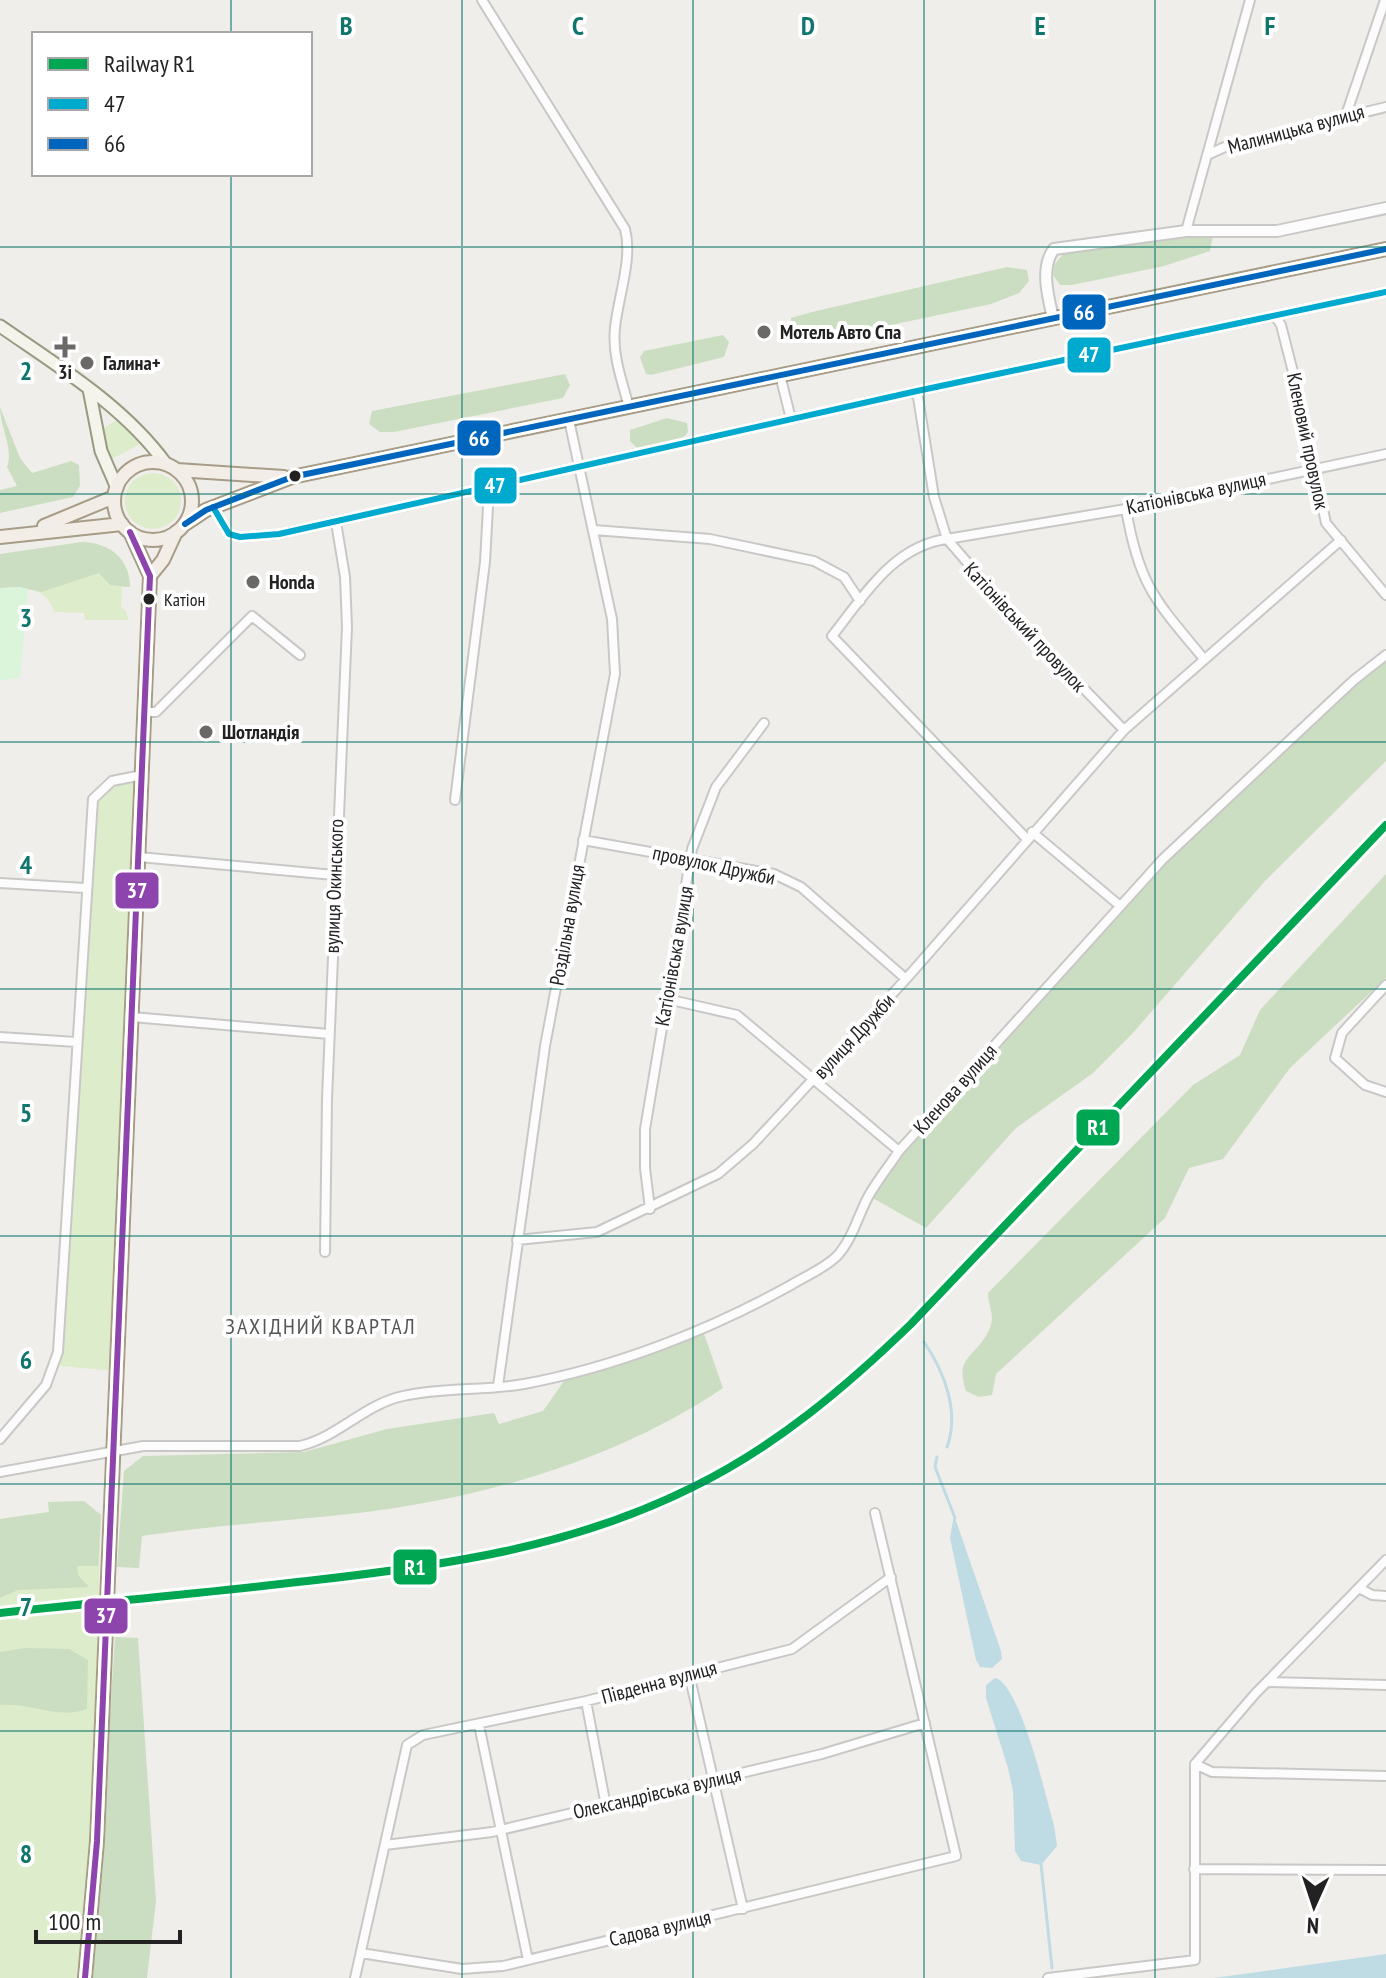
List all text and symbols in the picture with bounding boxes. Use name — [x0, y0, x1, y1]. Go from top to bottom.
text: B — [340, 9, 353, 42]
text: C — [572, 9, 584, 42]
text: D — [801, 9, 815, 42]
text: E — [1034, 9, 1046, 42]
text: F — [1265, 9, 1276, 42]
legend — [32, 32, 312, 176]
text: Railway R1 — [104, 48, 195, 79]
text: 47 — [104, 88, 126, 119]
street label: Малиницька вулиця — [1225, 98, 1367, 160]
text: 66 — [104, 128, 126, 159]
line badge: 66 — [1061, 293, 1107, 331]
text: 66 — [1073, 298, 1095, 326]
place label: Мотель Авто Спа — [780, 319, 901, 345]
marker: Мотель Авто Спа — [755, 323, 773, 341]
line badge: 47 — [1066, 336, 1112, 374]
marker: 3і — [56, 338, 74, 356]
text: 47 — [1078, 340, 1100, 368]
place label: Галина+ — [103, 350, 161, 376]
text: 2 — [20, 354, 32, 387]
marker: Галина+ — [78, 354, 96, 372]
place label: 3і — [58, 359, 72, 385]
street label: Кленовий провулок — [1281, 370, 1335, 512]
line badge: 66 — [456, 419, 502, 457]
text: 66 — [468, 424, 490, 452]
line badge: 47 — [473, 466, 518, 505]
street label: Катіонівська вулиця — [1124, 466, 1268, 520]
unlabelled marker — [287, 468, 303, 484]
text: 47 — [484, 471, 506, 499]
street label: Катіонівський провулок — [958, 557, 1092, 698]
place label: Honda — [269, 569, 315, 595]
marker: Honda — [244, 573, 262, 591]
place label: Катіон — [164, 588, 205, 611]
marker: Катіон — [141, 591, 157, 607]
text: 3 — [20, 601, 32, 634]
place label: Шотландія — [222, 719, 299, 745]
marker: Шотландія — [197, 723, 215, 741]
street label: вулиця Окинського — [319, 818, 349, 954]
street label: провулок Дружби — [650, 839, 778, 891]
text: 4 — [20, 848, 33, 881]
street label: Роздільна вулиця — [544, 862, 590, 988]
line badge: 37 — [114, 871, 160, 910]
text: 37 — [126, 876, 148, 904]
street label: Катіонівська вулиця — [649, 884, 699, 1028]
street label: вулиця Дружби — [808, 988, 900, 1084]
street label: Кленова вулиця — [908, 1038, 1002, 1140]
text: 5 — [20, 1096, 32, 1129]
line badge: R1 — [1075, 1108, 1121, 1147]
text: R1 — [1087, 1113, 1109, 1141]
district label: ЗАХІДНИЙ КВАРТАЛ — [225, 1312, 417, 1340]
text: 6 — [20, 1343, 32, 1376]
line badge: R1 — [392, 1548, 438, 1586]
text: R1 — [404, 1553, 426, 1581]
text: 7 — [20, 1590, 32, 1623]
line badge: 37 — [83, 1597, 129, 1635]
text: 37 — [95, 1601, 117, 1629]
street label: Південна вулиця — [598, 1654, 720, 1710]
street label: Олександрівська вулиця — [570, 1761, 744, 1825]
text: 8 — [20, 1837, 32, 1870]
north arrow — [1274, 1866, 1354, 1946]
scale bar — [36, 1894, 180, 1944]
street label: Садова вулиця — [607, 1904, 713, 1952]
text: 100 m — [48, 1906, 101, 1937]
text: N — [1306, 1912, 1320, 1940]

